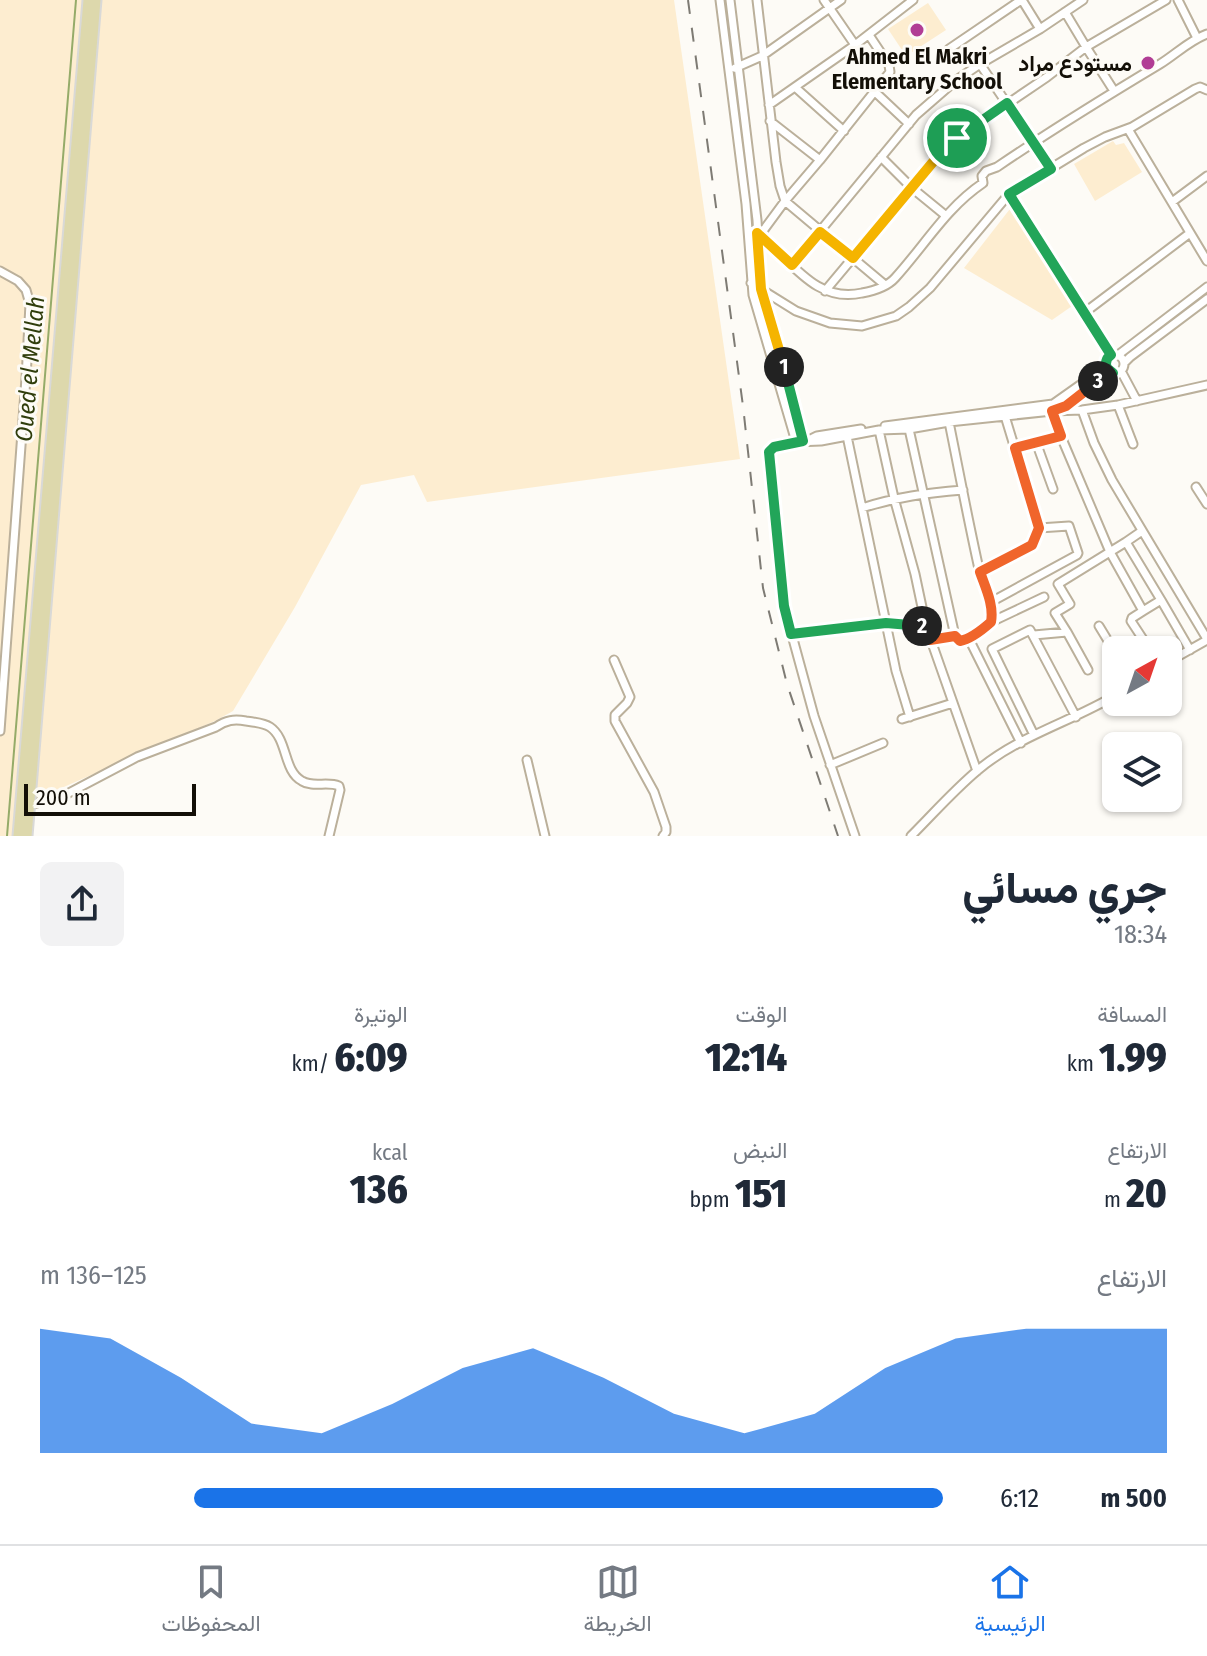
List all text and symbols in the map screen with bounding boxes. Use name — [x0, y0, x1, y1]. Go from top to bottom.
marker: Ahmed El Makri Elementary School — [908, 21, 926, 39]
place label: Ahmed El Makri Elementary School — [832, 43, 1003, 95]
place label: مستودع مراد — [1018, 50, 1132, 78]
marker: مستودع مراد — [1139, 54, 1157, 72]
pin — [923, 104, 991, 172]
icon: arrive — [935, 116, 979, 160]
water label: Oued el Mellah — [10, 295, 50, 443]
pin: 1 — [764, 347, 804, 387]
text: 1 — [779, 353, 789, 380]
pin: 3 — [1078, 361, 1118, 401]
text: 3 — [1093, 367, 1103, 394]
pin: 2 — [902, 606, 942, 646]
text: 2 — [917, 612, 927, 639]
north arrow — [1102, 636, 1182, 716]
map controls — [1102, 636, 1182, 812]
button: layers — [1102, 732, 1182, 812]
scale bar — [24, 780, 196, 816]
text: 200 m — [36, 784, 91, 811]
button: share — [40, 862, 124, 946]
text: جري مسائي — [962, 862, 1167, 915]
text: 18:34 — [1114, 919, 1167, 950]
text: الوتيرة — [354, 1001, 408, 1028]
text: الوقت — [736, 1001, 787, 1028]
text: المسافة — [1097, 1001, 1167, 1028]
text: 6:09 — [334, 1034, 408, 1082]
text: 12:14 — [705, 1034, 787, 1082]
text: 1.99 — [1099, 1034, 1167, 1082]
text: /km — [292, 1050, 334, 1077]
text: km — [1067, 1050, 1099, 1077]
text: النبض — [733, 1137, 787, 1164]
text: الارتفاع — [1107, 1137, 1167, 1164]
text: kcal — [372, 1139, 408, 1166]
text: 136 — [350, 1166, 408, 1214]
text: 151 — [735, 1170, 787, 1218]
text: 20 — [1126, 1170, 1167, 1218]
text: bpm — [689, 1186, 735, 1213]
text: m — [1104, 1186, 1126, 1213]
text: 125–136 m — [40, 1260, 147, 1291]
text: الارتفاع — [1096, 1263, 1167, 1294]
text: 6:12 — [1000, 1483, 1039, 1514]
text: 500 m — [1101, 1483, 1167, 1514]
tab: المحفوظات — [161, 1560, 261, 1643]
tab: الخريطة — [583, 1560, 652, 1643]
tab: الرئيسية — [974, 1560, 1046, 1643]

